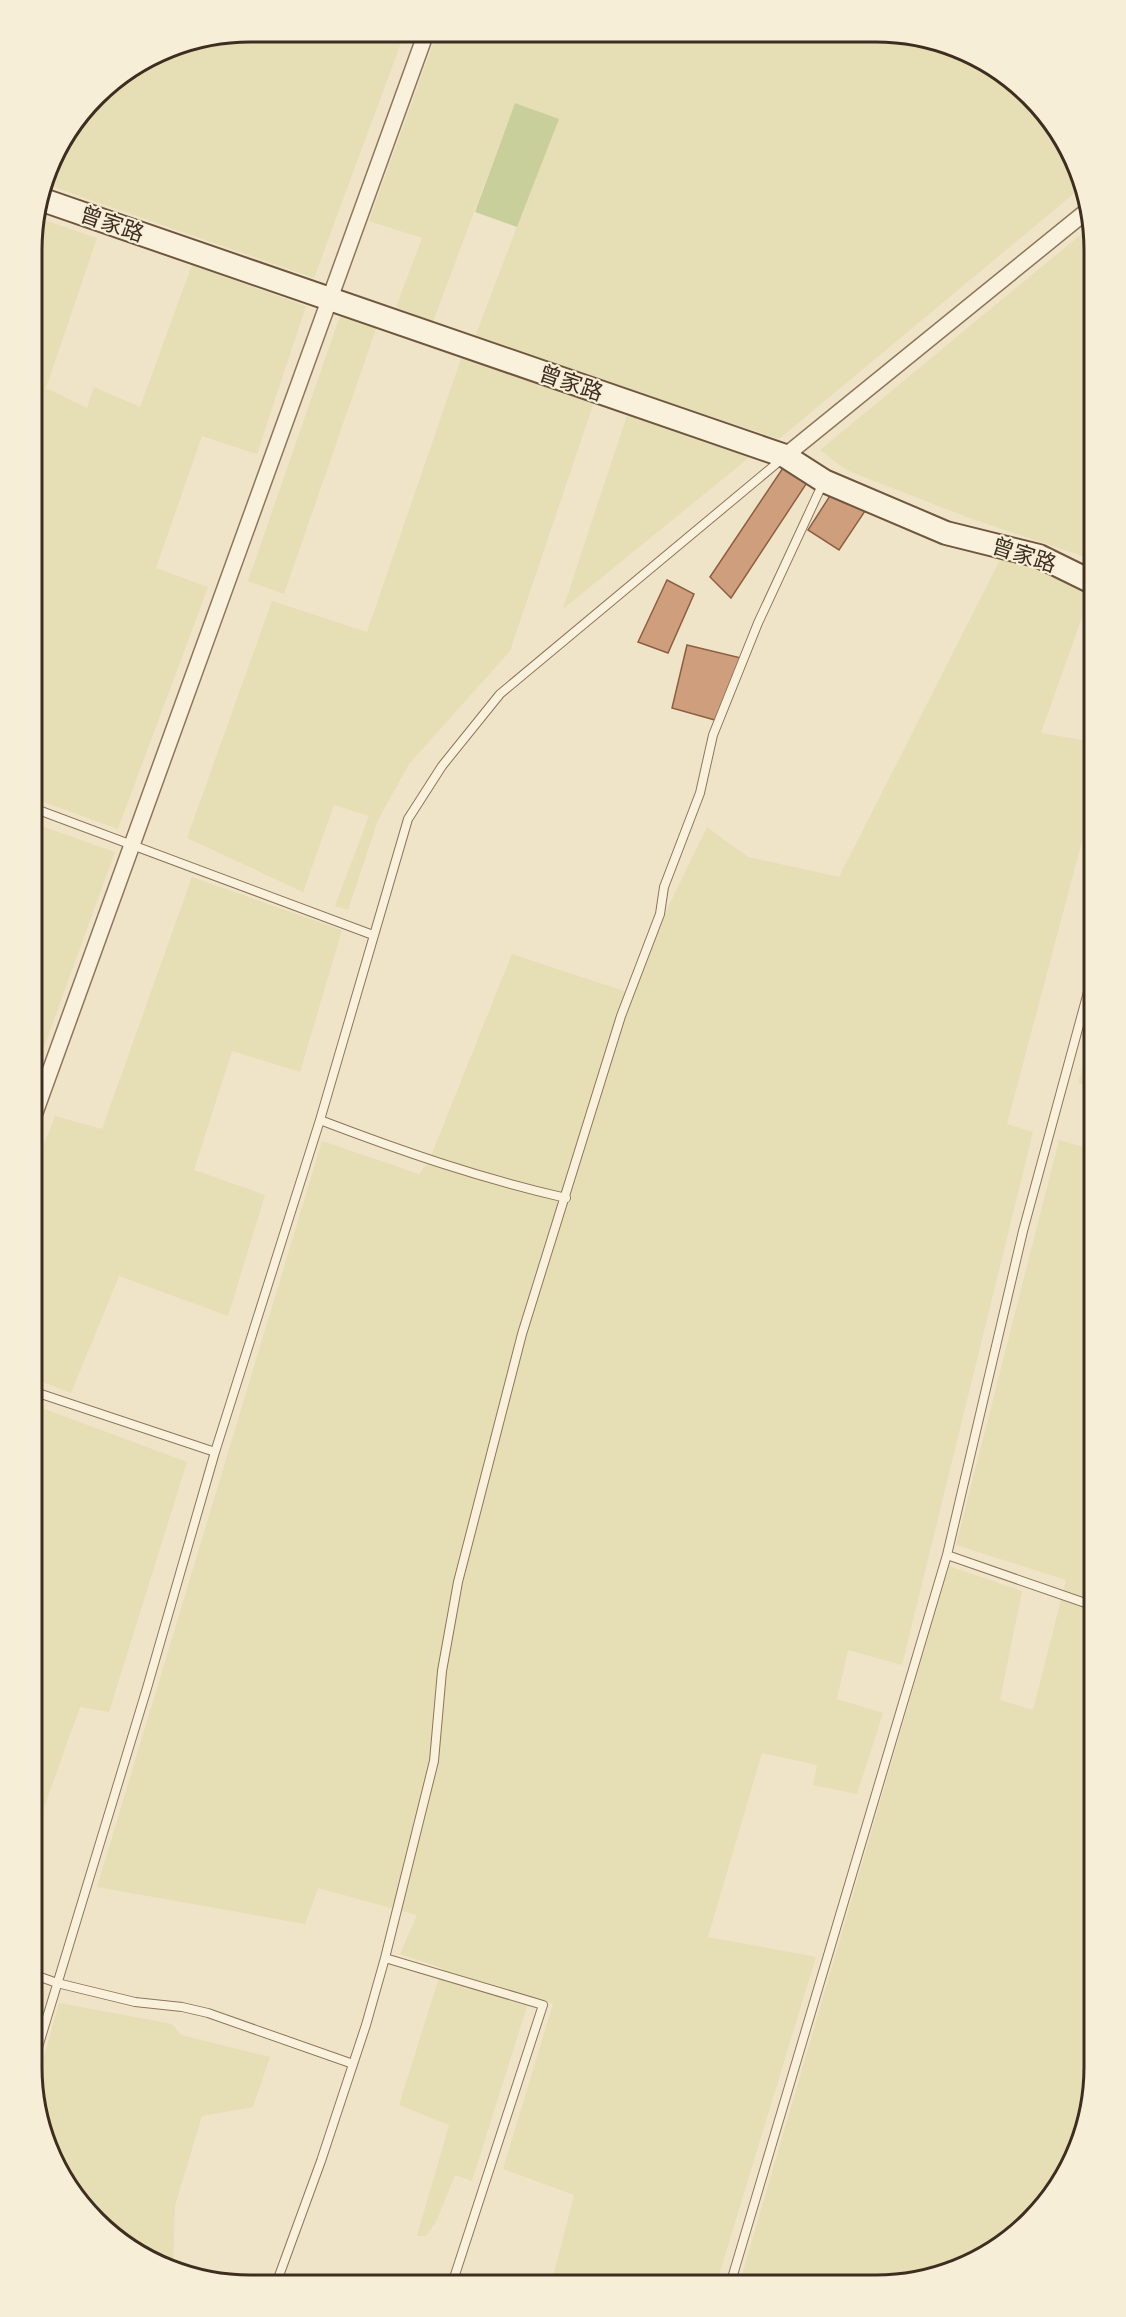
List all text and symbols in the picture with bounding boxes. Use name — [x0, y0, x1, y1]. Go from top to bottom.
street label: 曾家路 — [76, 200, 148, 248]
street label: 曾家路 — [535, 359, 607, 407]
street label: 曾家路 — [988, 532, 1060, 578]

